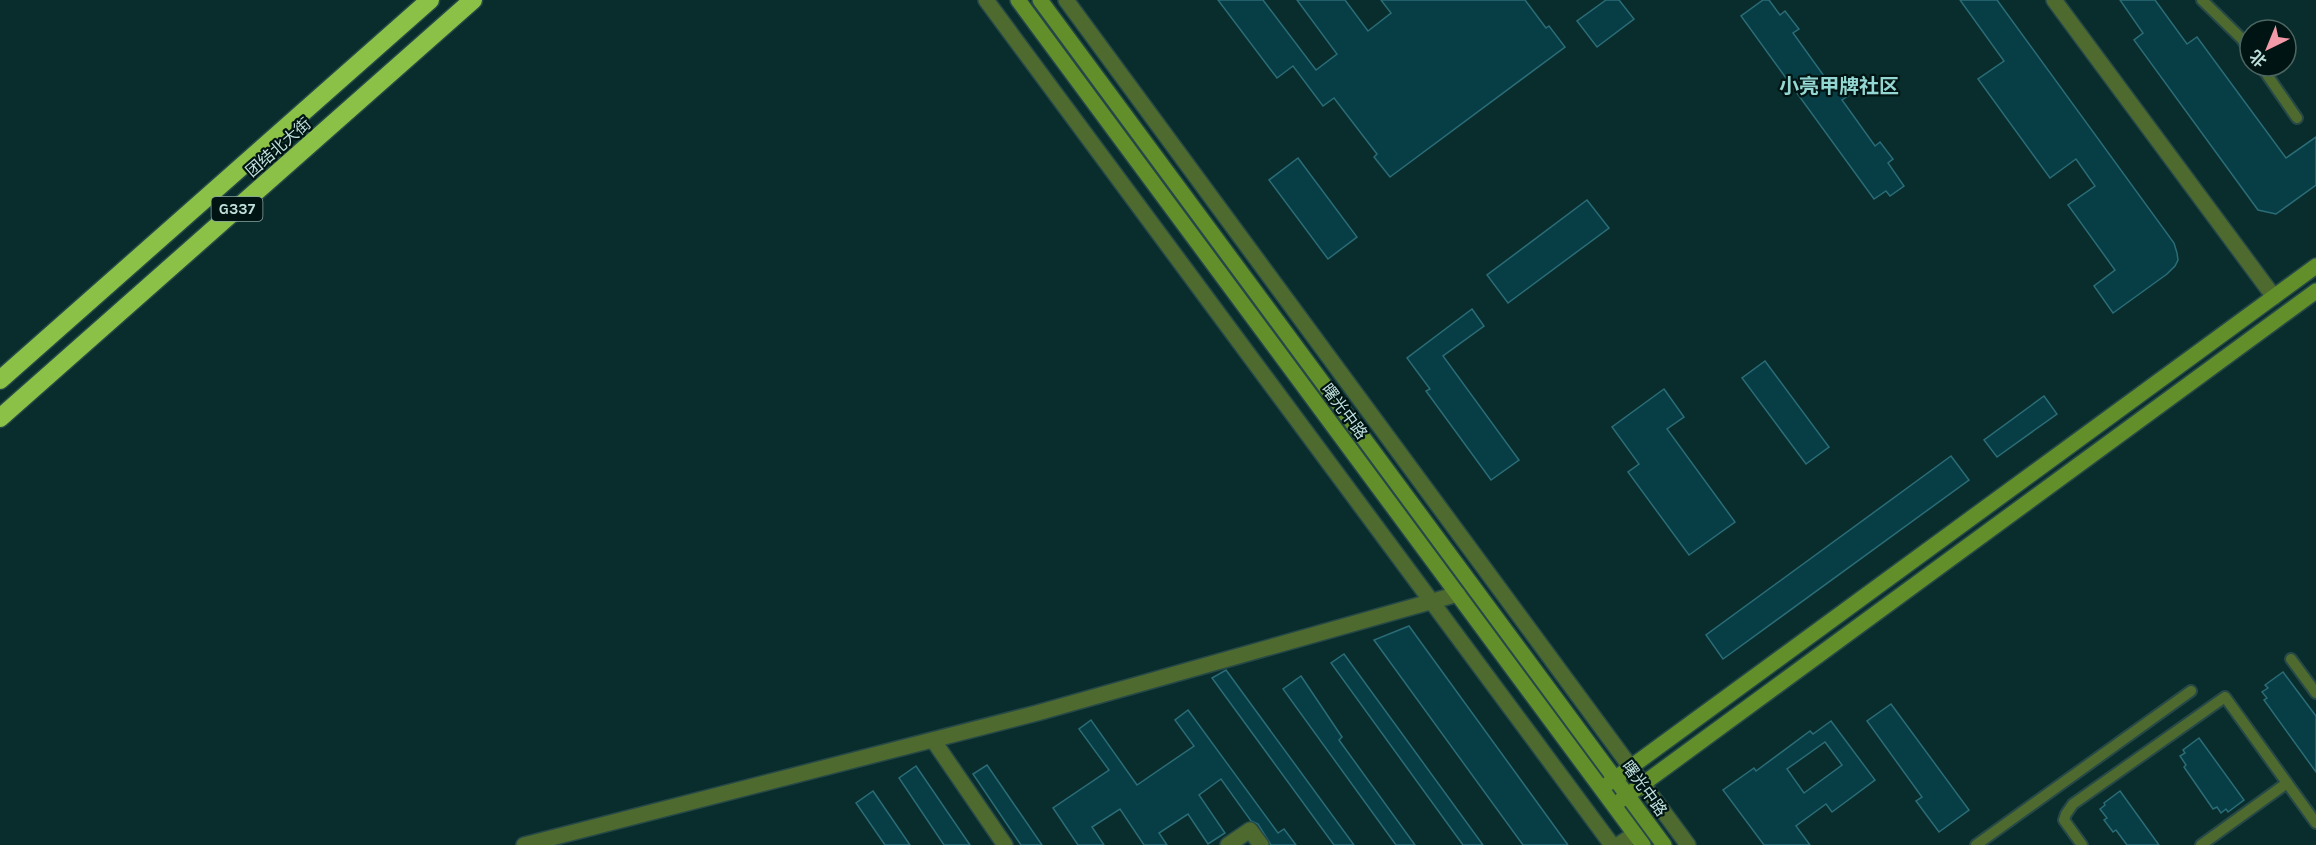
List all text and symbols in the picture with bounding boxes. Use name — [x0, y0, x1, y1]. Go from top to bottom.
north arrow — [2238, 18, 2298, 78]
text: 北 — [2246, 46, 2270, 71]
district label: 小亮甲牌社区 — [1779, 75, 1899, 98]
street label: 团结北大街 — [242, 114, 315, 181]
road number: G337 — [212, 197, 262, 221]
street label: 曙光中路 — [1318, 380, 1371, 443]
street label: 曙光中路 — [1618, 757, 1671, 820]

